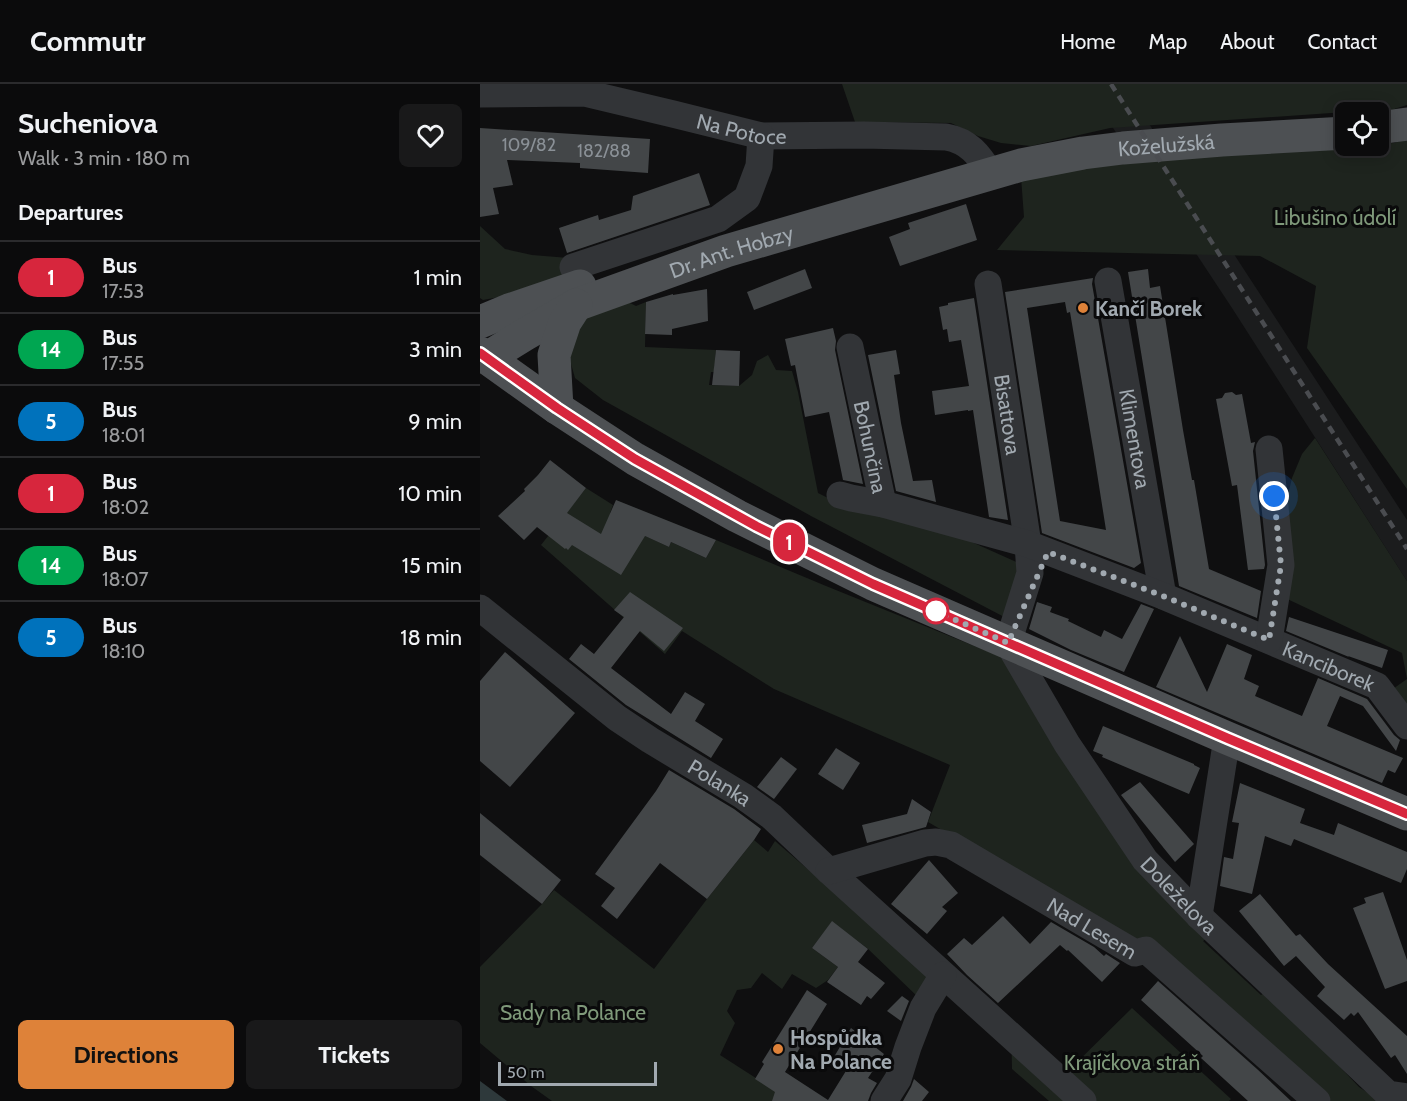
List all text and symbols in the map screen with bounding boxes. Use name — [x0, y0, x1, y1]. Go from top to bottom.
text: Commutr — [30, 24, 146, 58]
text: Home — [1060, 29, 1116, 54]
text: Map — [1149, 29, 1187, 54]
text: About — [1220, 29, 1274, 54]
text: Contact — [1307, 29, 1377, 54]
map controls — [1335, 102, 1389, 156]
button: locate — [1335, 102, 1389, 156]
button: heart — [399, 104, 462, 167]
text: Sucheniova — [18, 106, 158, 140]
street label: Na Potoce — [694, 108, 787, 149]
street label: Koželužská — [1117, 128, 1215, 161]
house number: 109/82 — [502, 134, 556, 156]
house number: 182/88 — [577, 140, 631, 162]
text: Walk · 3 min · 180 m — [18, 146, 190, 170]
text: Departures — [18, 199, 123, 226]
park label: Libušino údolí — [1274, 205, 1397, 230]
street label: Dr. Ant. Hobzy — [666, 219, 797, 283]
text: Bus — [102, 252, 137, 279]
text: 1 min — [414, 264, 462, 291]
text: 1 — [47, 265, 55, 290]
text: 17:53 — [102, 279, 144, 303]
place label: Kančí Borek — [1095, 296, 1203, 321]
marker: Kančí Borek — [1076, 301, 1090, 315]
text: Bus — [102, 324, 137, 351]
text: 3 min — [409, 336, 462, 363]
text: 14 — [41, 337, 61, 362]
text: 17:55 — [102, 351, 144, 375]
street label: Bisattova — [990, 372, 1027, 457]
street label: Klimentova — [1115, 387, 1156, 490]
text: Bus — [102, 396, 137, 423]
street label: Bohunčina — [849, 398, 893, 495]
text: 9 min — [408, 408, 462, 435]
text: 5 — [45, 409, 57, 434]
text: 18:01 — [102, 423, 145, 447]
text: Bus — [102, 468, 137, 495]
text: 10 min — [398, 480, 462, 507]
text: 1 — [47, 481, 55, 506]
your location — [1259, 481, 1289, 511]
text: 18:02 — [102, 495, 149, 519]
line badge: 1 — [770, 522, 808, 562]
text: 1 — [785, 530, 793, 555]
text: Bus — [102, 540, 137, 567]
text: 15 min — [402, 552, 462, 579]
text: 14 — [41, 553, 61, 578]
text: 18:07 — [102, 567, 149, 591]
unlabelled marker — [923, 598, 949, 624]
text: Bus — [102, 612, 137, 639]
text: 18 min — [400, 624, 462, 651]
text: 5 — [45, 625, 57, 650]
street label: Kanciborek — [1279, 635, 1379, 696]
text: 18:10 — [102, 639, 145, 663]
street label: Polanka — [684, 753, 757, 811]
street label: Doleželova — [1136, 851, 1223, 940]
street label: Nad Lesem — [1043, 892, 1142, 964]
park label: Sady na Polance — [500, 1000, 646, 1025]
button: Directions — [18, 1020, 234, 1089]
button: Tickets — [246, 1020, 462, 1089]
place label: Hospůdka Na Polance — [790, 1025, 892, 1074]
marker: Hospůdka Na Polance — [771, 1042, 785, 1056]
park label: Krajíčkova stráň — [1064, 1050, 1200, 1076]
scale bar — [498, 1059, 657, 1086]
text: 50 m — [507, 1063, 544, 1082]

